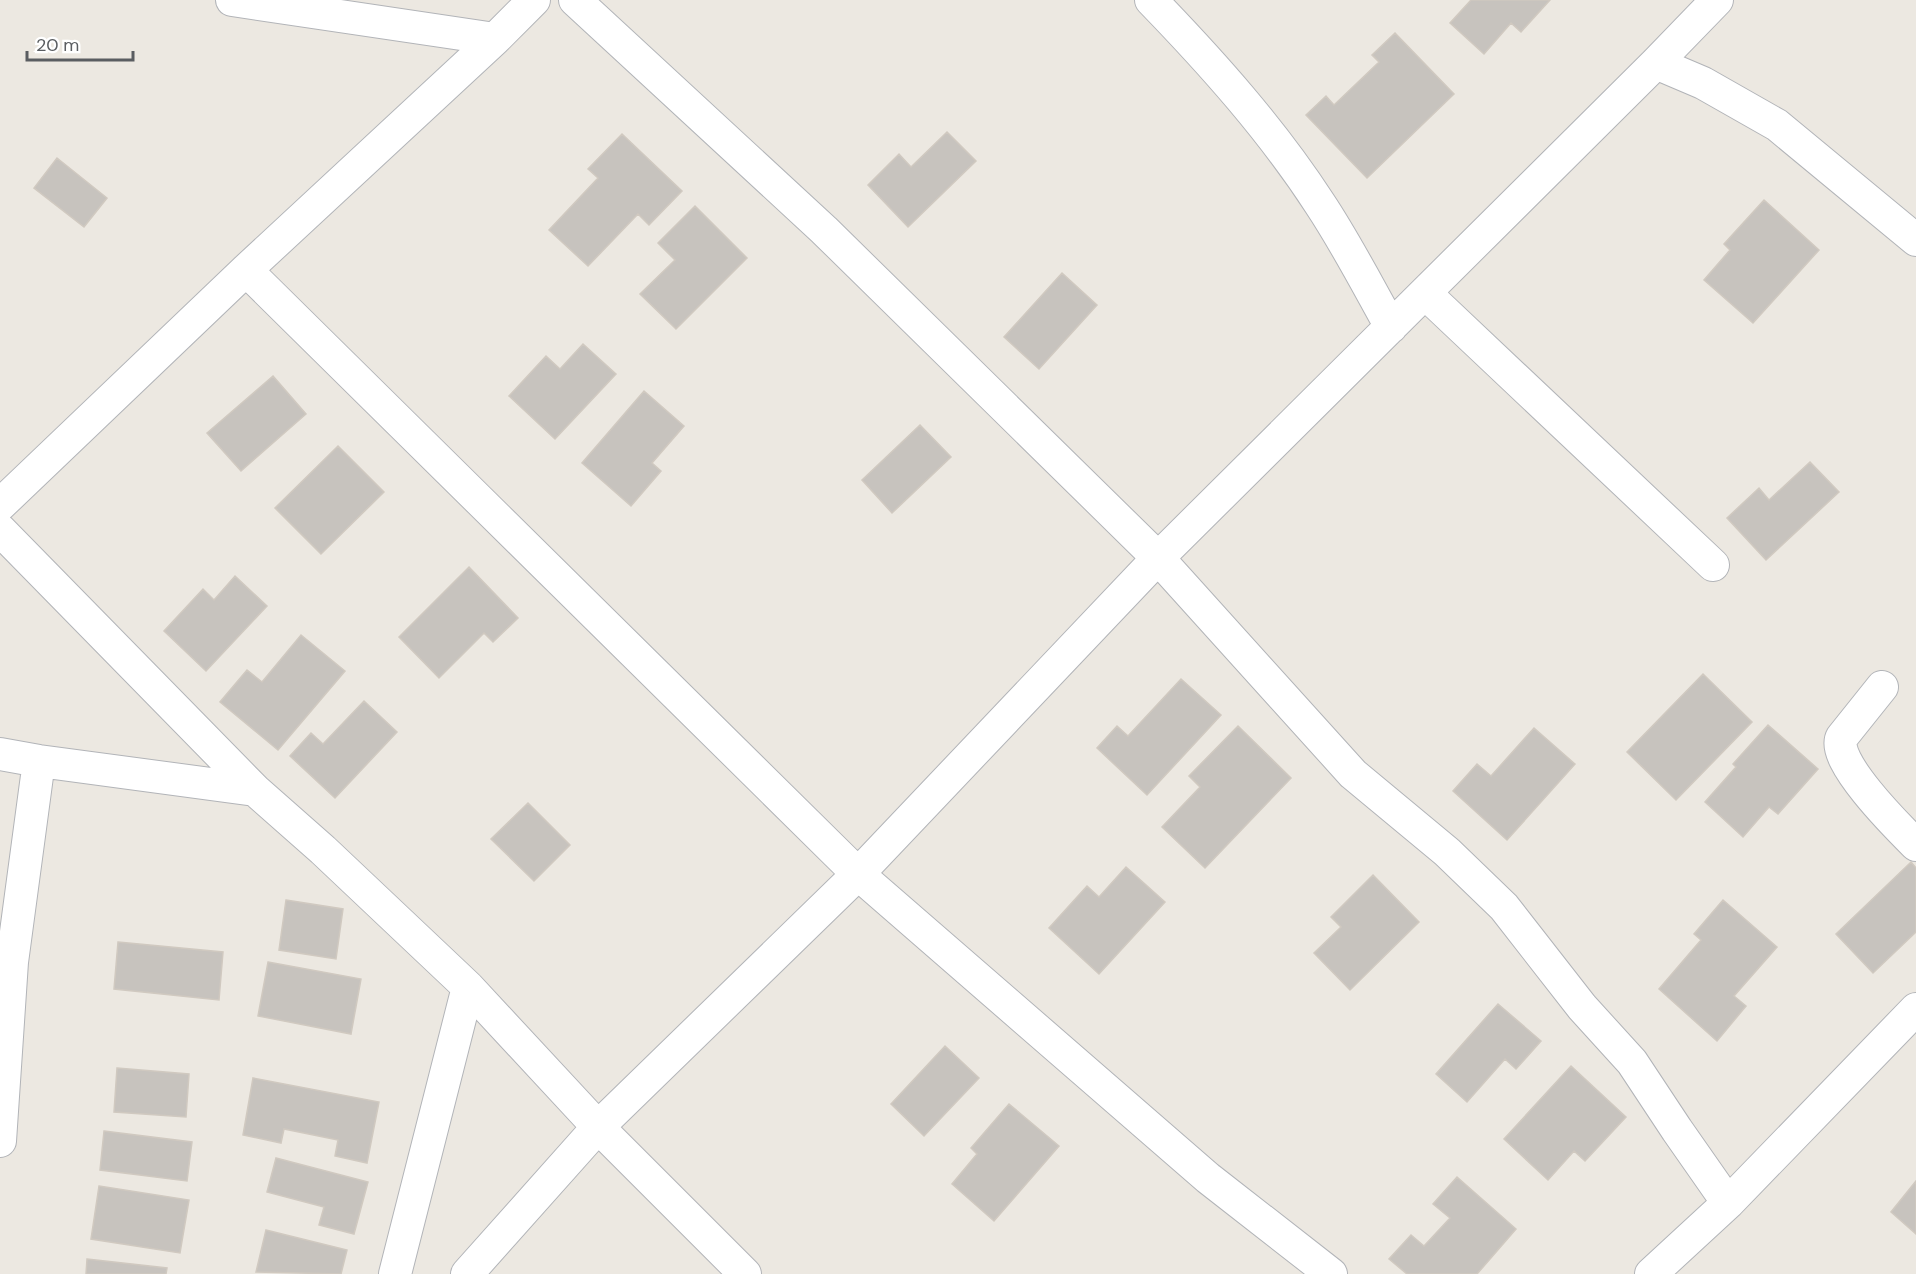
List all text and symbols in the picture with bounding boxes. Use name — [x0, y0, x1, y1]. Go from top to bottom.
scale bar — [27, 24, 134, 62]
text: 20 m — [36, 33, 79, 57]

